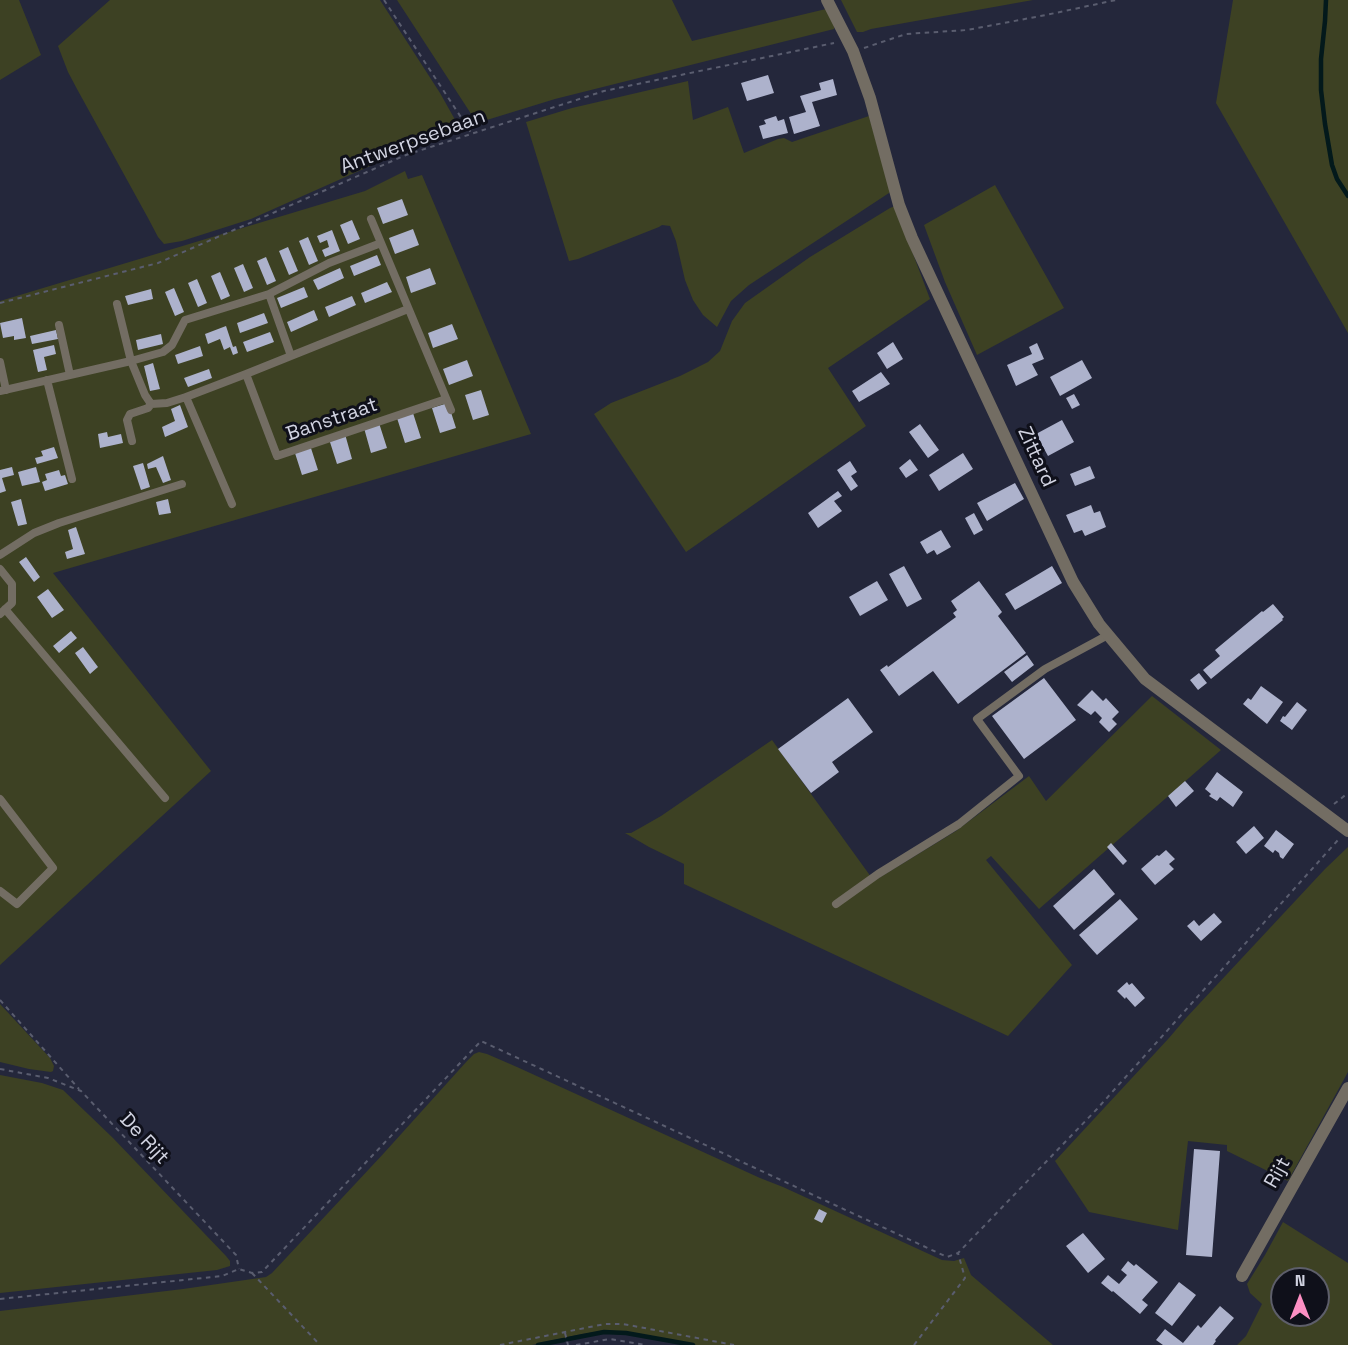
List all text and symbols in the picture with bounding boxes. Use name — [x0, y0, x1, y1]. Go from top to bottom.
street label: Antwerpsebaan — [337, 105, 489, 179]
street label: Banstraat — [283, 393, 381, 447]
street label: Zittard — [1012, 423, 1060, 491]
street label: De Rijt — [114, 1108, 174, 1170]
street label: Rijt — [1260, 1153, 1296, 1193]
north arrow — [1270, 1267, 1330, 1327]
text: N — [1295, 1270, 1305, 1291]

